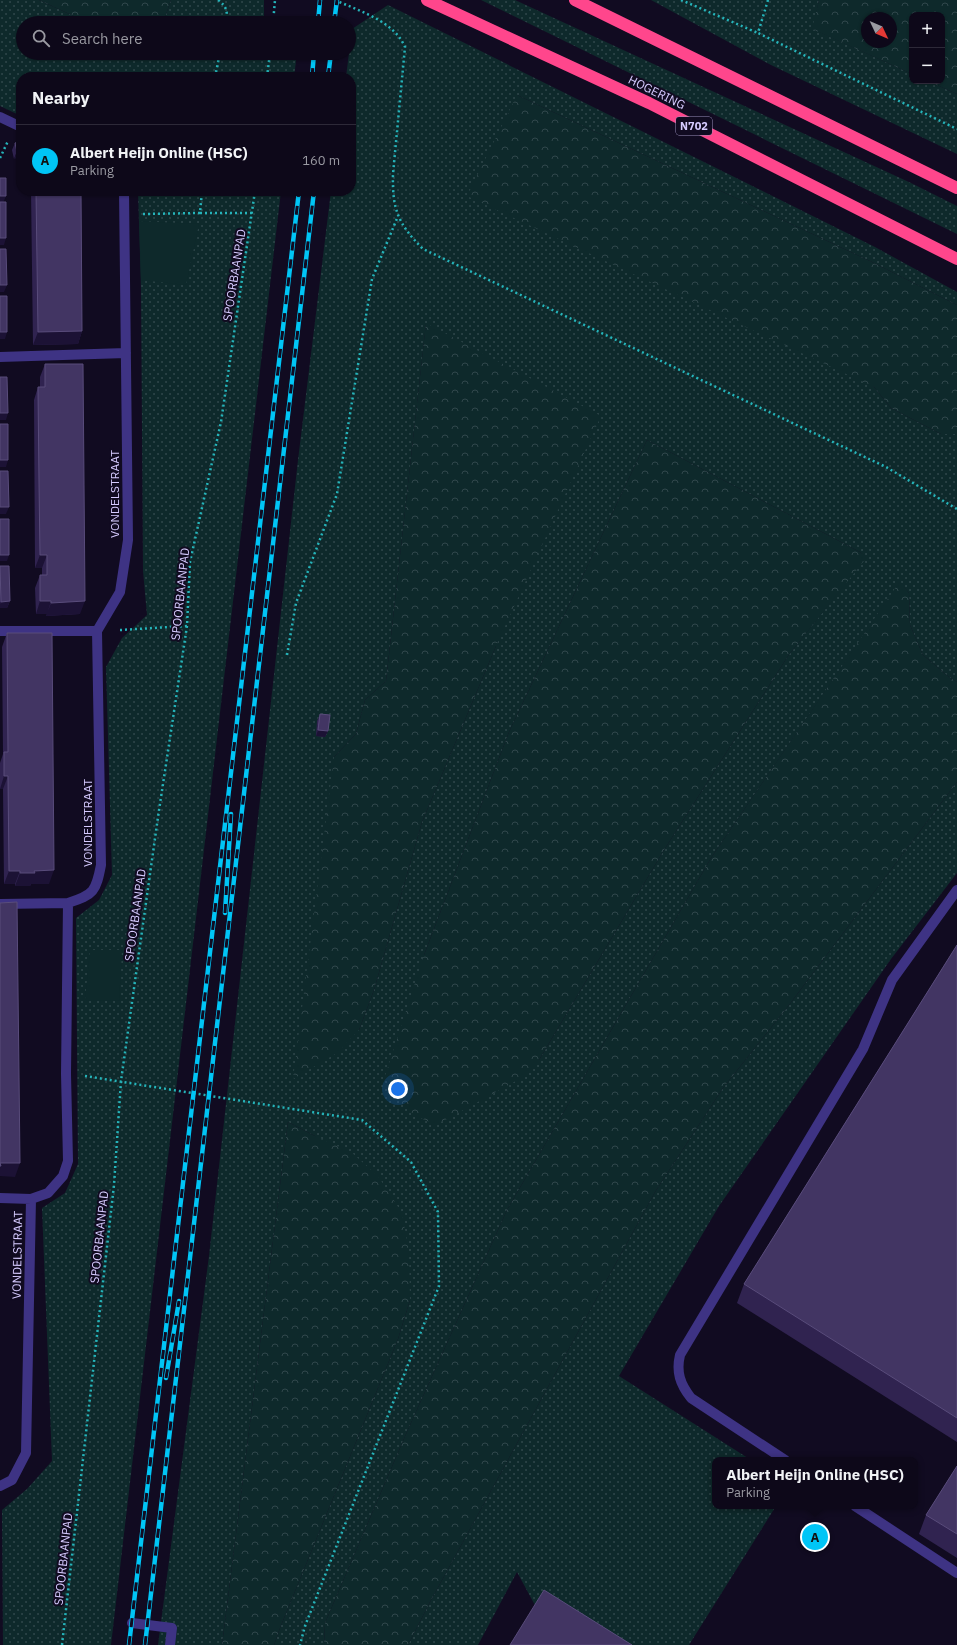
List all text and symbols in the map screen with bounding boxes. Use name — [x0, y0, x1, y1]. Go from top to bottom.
north arrow — [861, 12, 897, 48]
map controls — [909, 12, 945, 84]
button: + — [909, 12, 945, 48]
search box — [16, 16, 356, 60]
icon: search — [30, 27, 52, 49]
text: Search here — [62, 29, 142, 48]
button: − — [909, 48, 945, 84]
street label: HOGERING — [626, 72, 688, 112]
text: Nearby — [32, 87, 90, 109]
road number: N702 — [676, 117, 712, 135]
text: Albert Heijn Online (HSC) — [70, 143, 248, 162]
text: A — [41, 152, 49, 169]
text: 160 m — [302, 152, 340, 169]
text: Parking — [70, 162, 114, 179]
street label: SPOORBAANPAD — [219, 228, 249, 322]
street label: VONDELSTRAAT — [107, 450, 122, 538]
street label: SPOORBAANPAD — [168, 547, 192, 641]
street label: VONDELSTRAAT — [80, 779, 95, 867]
street label: SPOORBAANPAD — [121, 868, 149, 962]
your location — [388, 1079, 408, 1099]
street label: SPOORBAANPAD — [87, 1190, 111, 1284]
street label: VONDELSTRAAT — [9, 1211, 25, 1299]
popup — [712, 1457, 918, 1509]
text: Albert Heijn Online (HSC) — [726, 1465, 904, 1484]
text: Parking — [726, 1484, 770, 1501]
street label: SPOORBAANPAD — [51, 1512, 75, 1606]
pin: A — [802, 1522, 828, 1552]

